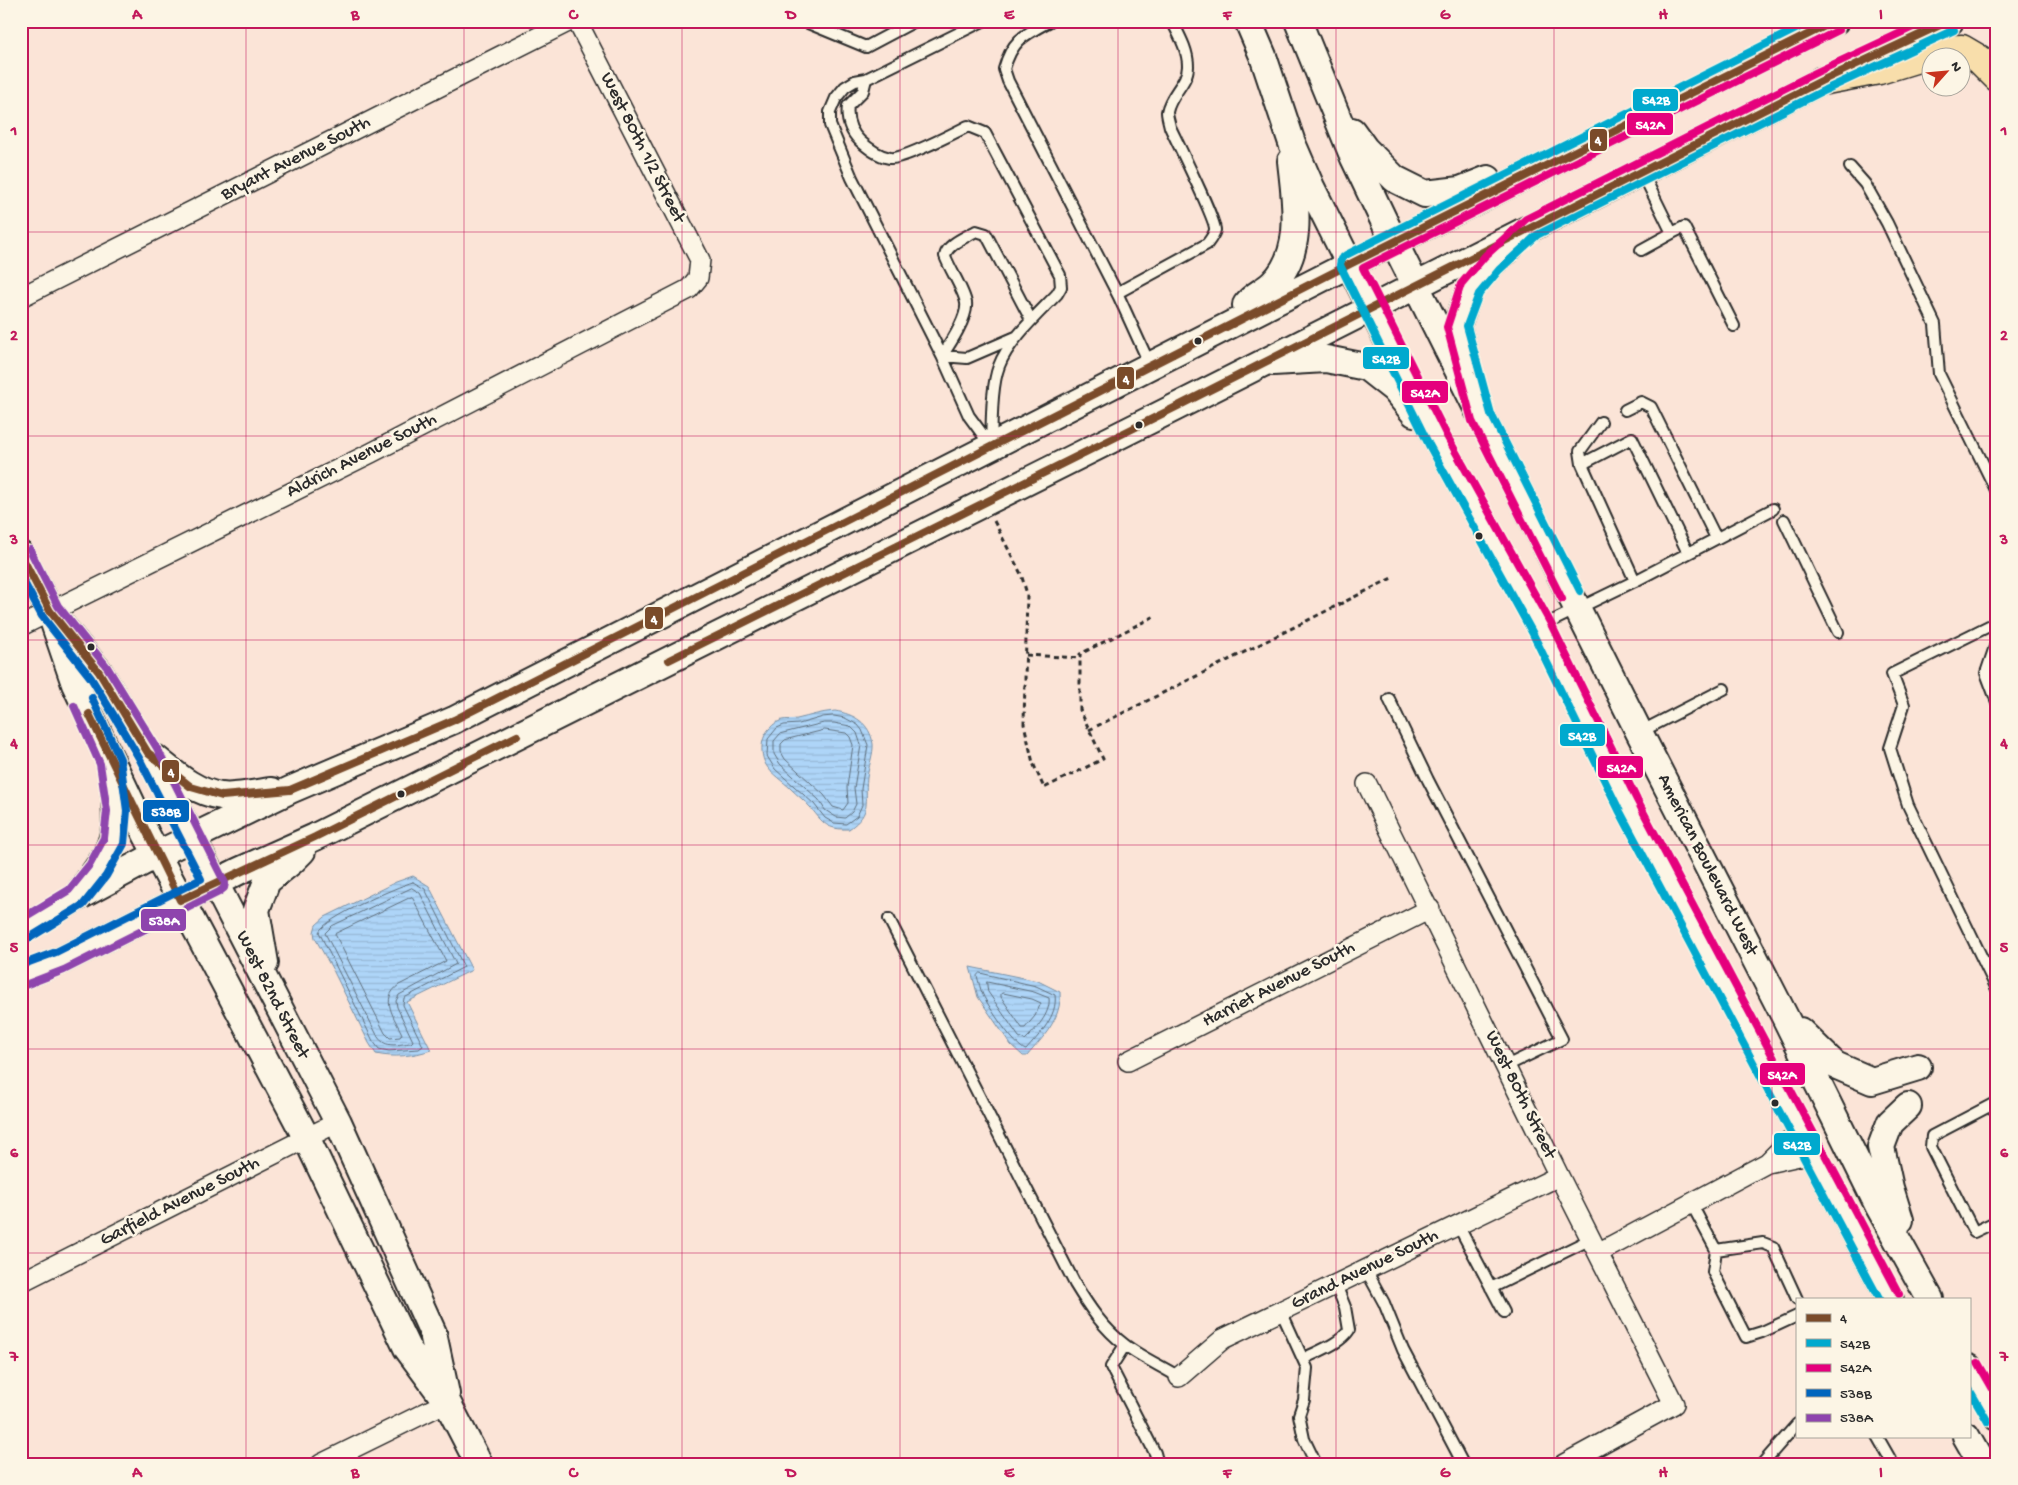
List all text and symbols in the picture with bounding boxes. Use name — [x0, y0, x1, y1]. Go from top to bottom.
text: A — [131, 7, 143, 26]
text: B — [350, 7, 360, 26]
text: C — [568, 7, 579, 26]
text: D — [784, 7, 797, 26]
text: E — [1004, 7, 1015, 26]
text: F — [1222, 7, 1233, 26]
text: G — [1440, 7, 1451, 26]
text: H — [1658, 7, 1668, 26]
text: I — [1879, 7, 1883, 26]
north arrow — [1920, 48, 1970, 98]
text: N — [1946, 59, 1965, 75]
street label: West 80th 1/2 Street — [594, 69, 691, 229]
line badge: 542B — [1632, 88, 1679, 112]
text: 542B — [1642, 93, 1671, 110]
street label: Bryant Avenue South — [216, 111, 375, 207]
line badge: 542A — [1626, 112, 1674, 136]
text: 542A — [1635, 118, 1666, 135]
text: 1 — [10, 123, 17, 142]
text: 1 — [2000, 123, 2007, 142]
line badge: 4 — [1589, 128, 1608, 152]
text: 4 — [1594, 133, 1602, 150]
text: 2 — [10, 328, 18, 347]
text: 2 — [2000, 328, 2008, 347]
unlabelled marker — [1193, 336, 1203, 346]
line badge: 542B — [1362, 346, 1410, 370]
text: 542B — [1372, 352, 1401, 369]
line badge: 4 — [1116, 366, 1135, 390]
text: 4 — [1122, 372, 1130, 389]
line badge: 542A — [1401, 380, 1449, 404]
text: 542A — [1410, 386, 1441, 403]
street label: Aldrich Avenue South — [283, 408, 441, 504]
unlabelled marker — [1134, 420, 1144, 430]
unlabelled marker — [1474, 531, 1484, 541]
text: 3 — [9, 532, 18, 551]
text: 3 — [1999, 532, 2008, 551]
line badge: 4 — [644, 606, 664, 630]
text: 4 — [650, 612, 658, 629]
unlabelled marker — [86, 642, 96, 652]
line badge: 542B — [1559, 723, 1606, 747]
text: 542B — [1568, 729, 1597, 746]
text: 4 — [9, 736, 18, 755]
text: 4 — [1999, 736, 2008, 755]
line badge: 542A — [1597, 755, 1644, 779]
line badge: 4 — [161, 759, 180, 783]
text: 542A — [1606, 761, 1637, 778]
text: 4 — [167, 765, 175, 782]
street label: American Boulevard West — [1651, 771, 1764, 961]
unlabelled marker — [396, 789, 406, 799]
line badge: 538B — [142, 799, 190, 823]
text: 538B — [151, 805, 182, 822]
line badge: 538A — [140, 908, 187, 932]
text: 538A — [149, 914, 181, 931]
street label: West 82nd Street — [230, 927, 315, 1065]
street label: Harriet Avenue South — [1199, 937, 1359, 1033]
text: 5 — [10, 940, 19, 959]
text: 5 — [2000, 940, 2009, 959]
street label: West 80th Street — [1479, 1027, 1562, 1165]
line badge: 542A — [1759, 1062, 1806, 1086]
text: 542A — [1767, 1068, 1798, 1085]
unlabelled marker — [1770, 1098, 1780, 1108]
line badge: 542B — [1773, 1132, 1821, 1156]
text: 542B — [1783, 1138, 1812, 1155]
text: 6 — [10, 1145, 19, 1164]
text: 6 — [2000, 1145, 2009, 1164]
street label: Garfield Avenue South — [96, 1152, 264, 1252]
street label: Grand Avenue South — [1288, 1224, 1442, 1316]
legend — [1796, 1298, 1970, 1438]
text: 4 — [1840, 1310, 1847, 1328]
text: 542B — [1840, 1336, 1870, 1354]
text: 7 — [9, 1349, 19, 1368]
text: 7 — [1999, 1349, 2009, 1368]
text: 542A — [1840, 1360, 1872, 1378]
text: 538B — [1840, 1386, 1872, 1404]
text: 538A — [1840, 1410, 1874, 1428]
text: A — [131, 1465, 143, 1484]
text: B — [350, 1465, 360, 1484]
text: C — [568, 1465, 579, 1484]
text: D — [784, 1465, 797, 1484]
text: E — [1004, 1465, 1015, 1484]
text: F — [1222, 1465, 1233, 1484]
text: G — [1440, 1465, 1451, 1484]
text: H — [1658, 1465, 1668, 1484]
text: I — [1879, 1465, 1883, 1484]

